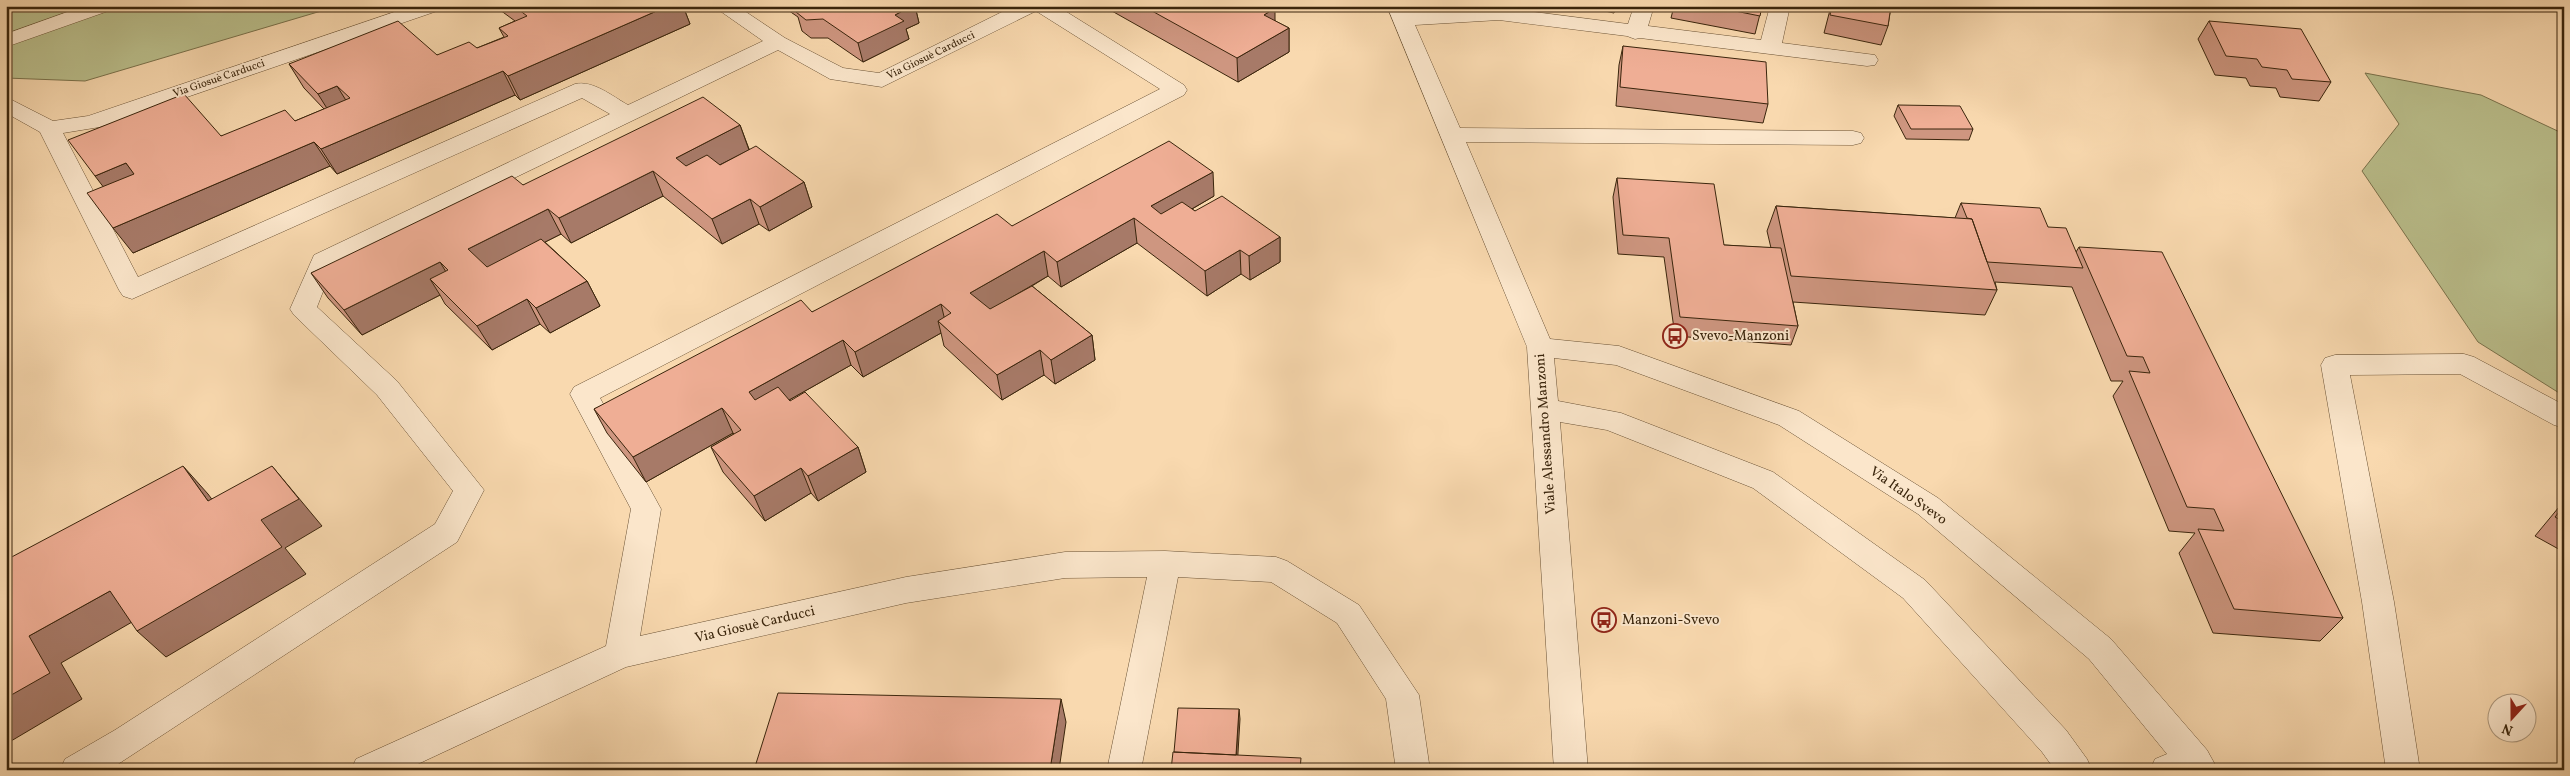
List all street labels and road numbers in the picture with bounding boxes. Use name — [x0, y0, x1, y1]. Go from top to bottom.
street label: Via Giosuè Carducci — [884, 28, 978, 84]
street label: Via Giosuè Carducci — [171, 56, 267, 102]
street label: Viale Alessandro Manzoni — [1531, 353, 1561, 515]
street label: Via Italo Svevo — [1866, 462, 1950, 530]
street label: Via Giosuè Carducci — [693, 602, 817, 648]

